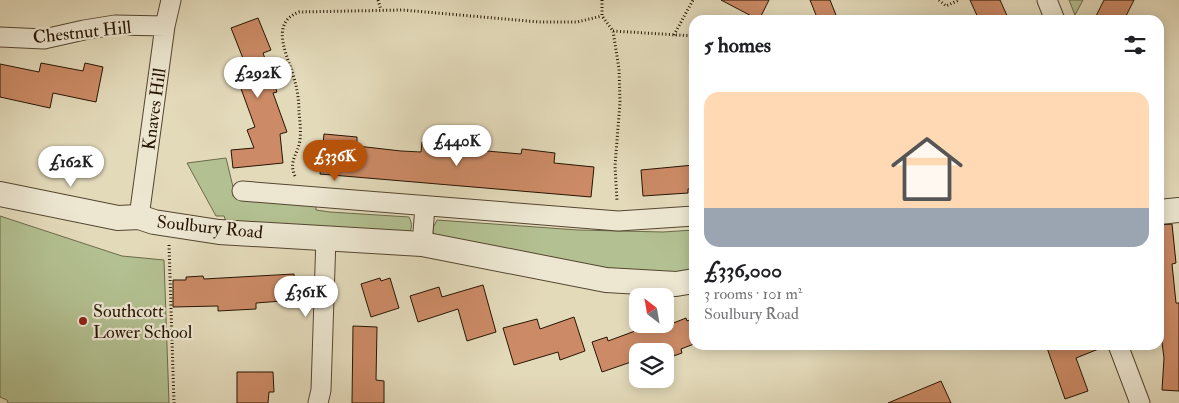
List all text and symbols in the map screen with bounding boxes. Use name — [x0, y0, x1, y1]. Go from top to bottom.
street label: Chestnut Hill — [32, 16, 133, 49]
icon: filters — [1121, 31, 1149, 59]
text: 5 homes — [704, 32, 771, 59]
pin: £292K — [223, 56, 293, 99]
text: £292K — [235, 63, 281, 83]
street label: Knaves Hill — [137, 66, 172, 152]
pin: £440K — [422, 124, 492, 167]
icon: home — [882, 124, 972, 214]
text: £440K — [433, 131, 481, 151]
pin: £336K — [300, 140, 370, 182]
pin: £162K — [36, 146, 106, 188]
text: £336K — [314, 146, 356, 166]
text: £162K — [49, 152, 93, 172]
street label: Soulbury Road — [156, 210, 264, 245]
text: £336,000 — [704, 257, 782, 284]
pin: £361K — [271, 276, 341, 318]
text: £361K — [285, 282, 327, 302]
text: 3 rooms · 101 m² — [704, 284, 802, 304]
north arrow — [629, 288, 674, 332]
map controls — [629, 288, 674, 388]
place label: Southcott Lower School — [93, 300, 193, 344]
text: Soulbury Road — [704, 304, 799, 324]
marker: Southcott Lower School — [77, 315, 89, 327]
button: layers — [629, 343, 674, 388]

